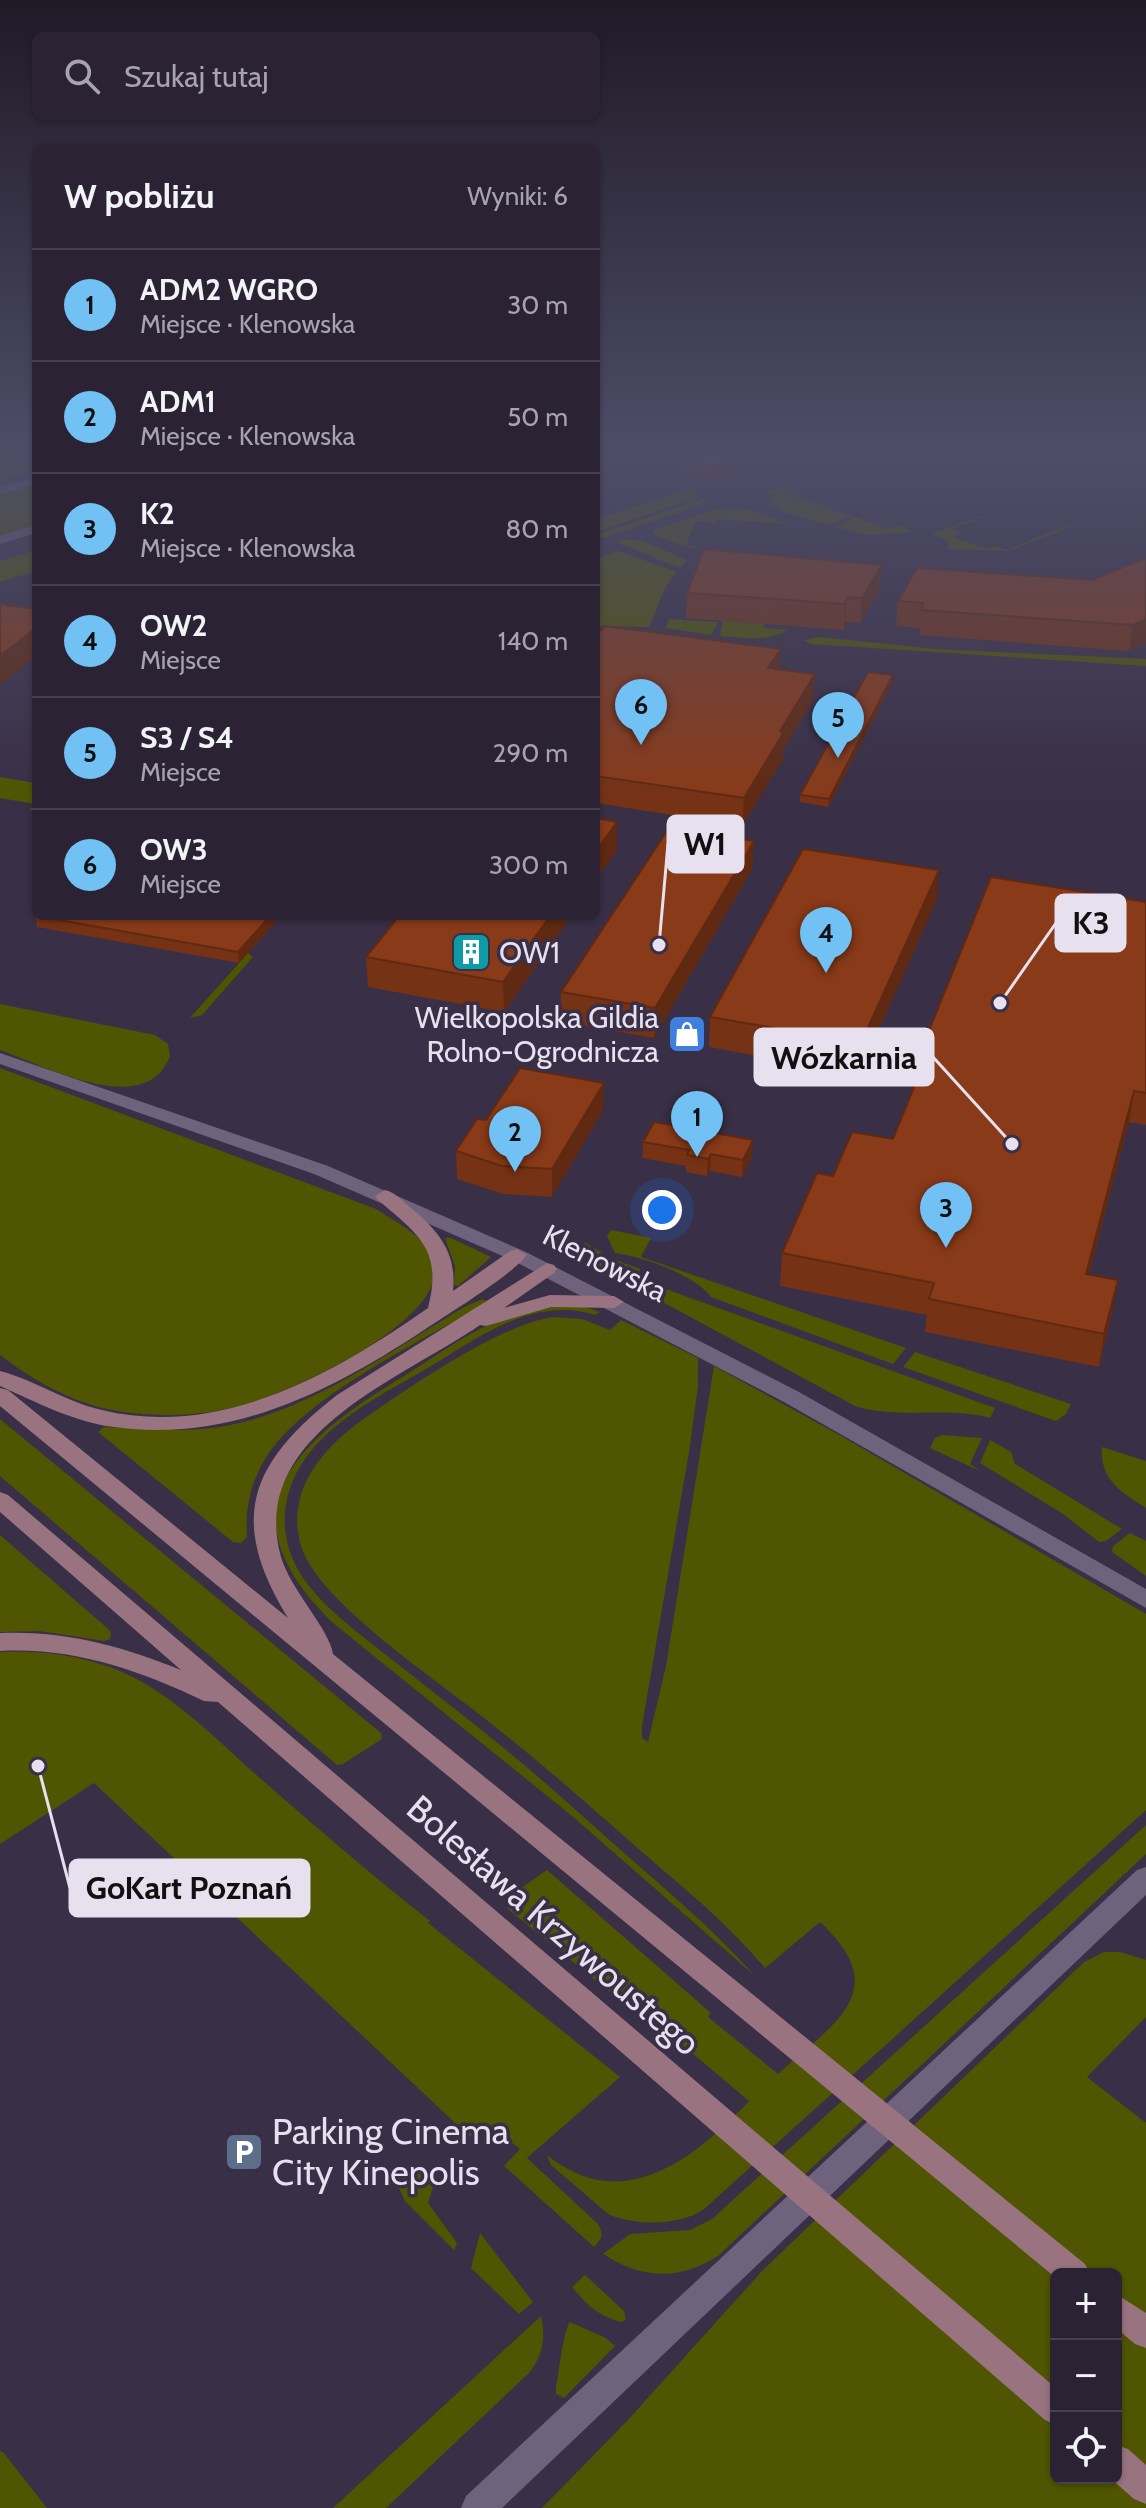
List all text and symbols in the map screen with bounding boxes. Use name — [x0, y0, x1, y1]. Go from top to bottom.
search box — [32, 32, 600, 120]
icon: search — [60, 54, 104, 98]
text: Szukaj tutaj — [124, 58, 269, 95]
text: W pobliżu — [64, 175, 215, 217]
text: Wyniki: 6 — [467, 180, 568, 212]
text: ADM2 WGRO — [140, 271, 318, 308]
text: 1 — [85, 289, 95, 321]
text: 30 m — [507, 289, 568, 321]
text: Miejsce · Klenowska — [140, 308, 355, 340]
text: ADM1 — [140, 383, 216, 420]
text: 2 — [83, 401, 97, 433]
text: 50 m — [507, 401, 568, 433]
text: Miejsce · Klenowska — [140, 420, 355, 452]
text: K2 — [140, 495, 175, 532]
text: 3 — [83, 513, 97, 545]
text: 80 m — [505, 513, 568, 545]
text: Miejsce · Klenowska — [140, 532, 355, 564]
text: OW2 — [140, 607, 207, 644]
text: 4 — [82, 625, 98, 657]
text: 140 m — [498, 625, 568, 657]
text: Miejsce — [140, 644, 221, 676]
pin: 6 — [615, 679, 667, 745]
pin: 5 — [812, 692, 864, 758]
text: S3 / S4 — [140, 719, 234, 756]
text: 5 — [83, 737, 97, 769]
text: 290 m — [493, 737, 568, 769]
text: Miejsce — [140, 756, 221, 788]
callout: W1 — [668, 816, 743, 872]
text: W1 — [684, 824, 726, 863]
text: OW3 — [140, 831, 208, 868]
text: 6 — [83, 849, 97, 881]
text: 300 m — [489, 849, 568, 881]
text: Miejsce — [140, 868, 221, 900]
callout: K3 — [1056, 895, 1125, 951]
text: K3 — [1072, 903, 1110, 942]
pin: 4 — [800, 907, 852, 973]
building icon: OW1 — [450, 931, 492, 973]
place label: OW1 — [499, 934, 560, 971]
place label: Wielkopolska Gildia Rolno-Ogrodnicza — [415, 999, 660, 1070]
shop icon: Wielkopolska Gildia Rolno-Ogrodnicza — [666, 1013, 708, 1055]
callout: Wózkarnia — [755, 1029, 933, 1085]
text: Wózkarnia — [771, 1038, 917, 1077]
pin: 1 — [671, 1091, 723, 1157]
pin: 2 — [489, 1106, 541, 1172]
pin: 3 — [920, 1182, 972, 1248]
your location — [642, 1190, 682, 1230]
street label: Klenowska — [537, 1216, 674, 1310]
street label: Bolesława Krzywoustego — [398, 1786, 710, 2064]
callout: GoKart Poznań — [70, 1860, 309, 1916]
text: GoKart Poznań — [86, 1868, 292, 1907]
place label: Parking Cinema City Kinepolis — [272, 2109, 509, 2194]
parking icon: Parking Cinema City Kinepolis — [223, 2131, 265, 2173]
map controls — [1050, 2268, 1122, 2484]
button: + — [1050, 2268, 1122, 2340]
button: − — [1050, 2340, 1122, 2412]
button: locate — [1050, 2412, 1122, 2484]

